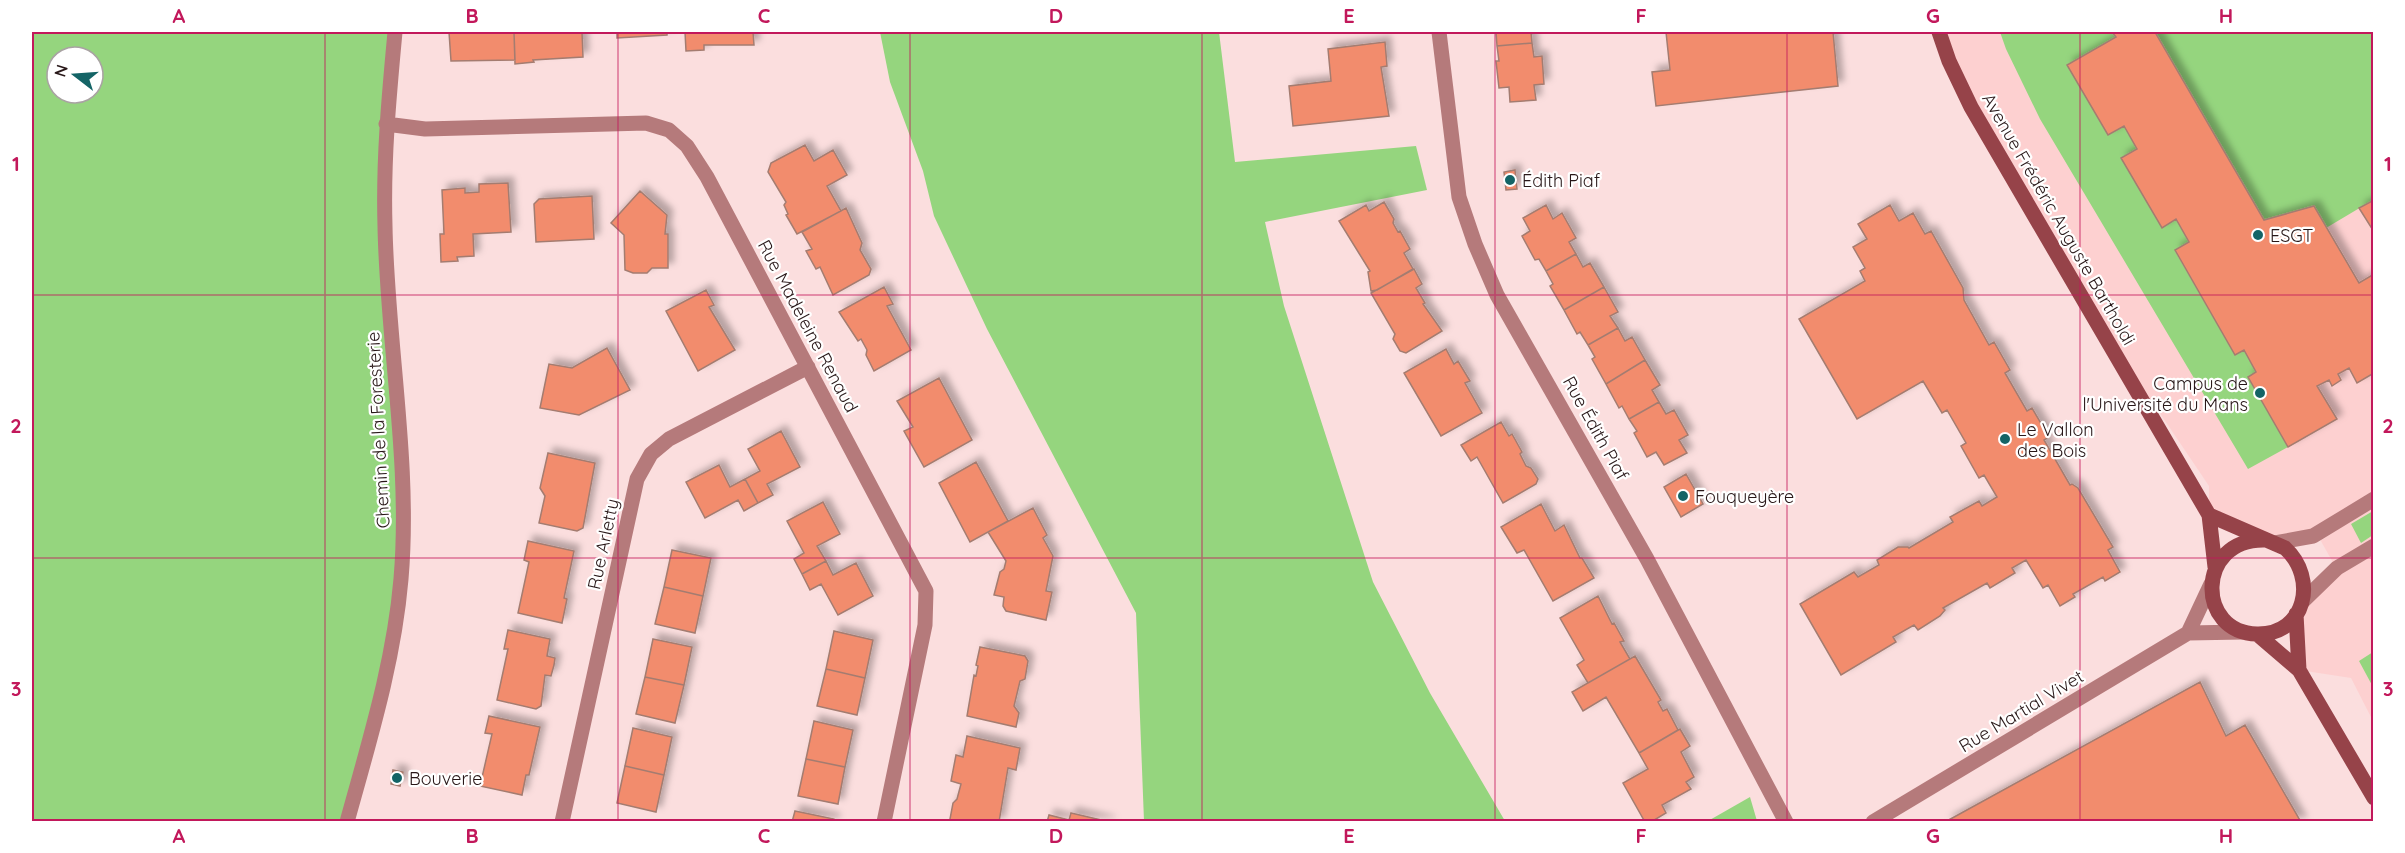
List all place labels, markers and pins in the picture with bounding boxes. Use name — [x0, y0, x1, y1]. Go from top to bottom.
place label: Édith Piaf — [1522, 169, 1601, 192]
marker: Édith Piaf — [1503, 173, 1517, 187]
place label: ESGT — [2270, 224, 2313, 247]
marker: ESGT — [2251, 228, 2265, 242]
place label: Campus de l'Université du Mans — [2082, 372, 2248, 416]
marker: Campus de l'Université du Mans — [2253, 386, 2267, 400]
place label: Le Vallon des Bois — [2017, 418, 2094, 462]
marker: Le Vallon des Bois — [1998, 432, 2012, 446]
place label: Fouqueyère — [1695, 485, 1794, 508]
marker: Fouqueyère — [1676, 489, 1690, 503]
place label: Bouverie — [409, 767, 482, 790]
marker: Bouverie — [390, 771, 404, 785]

